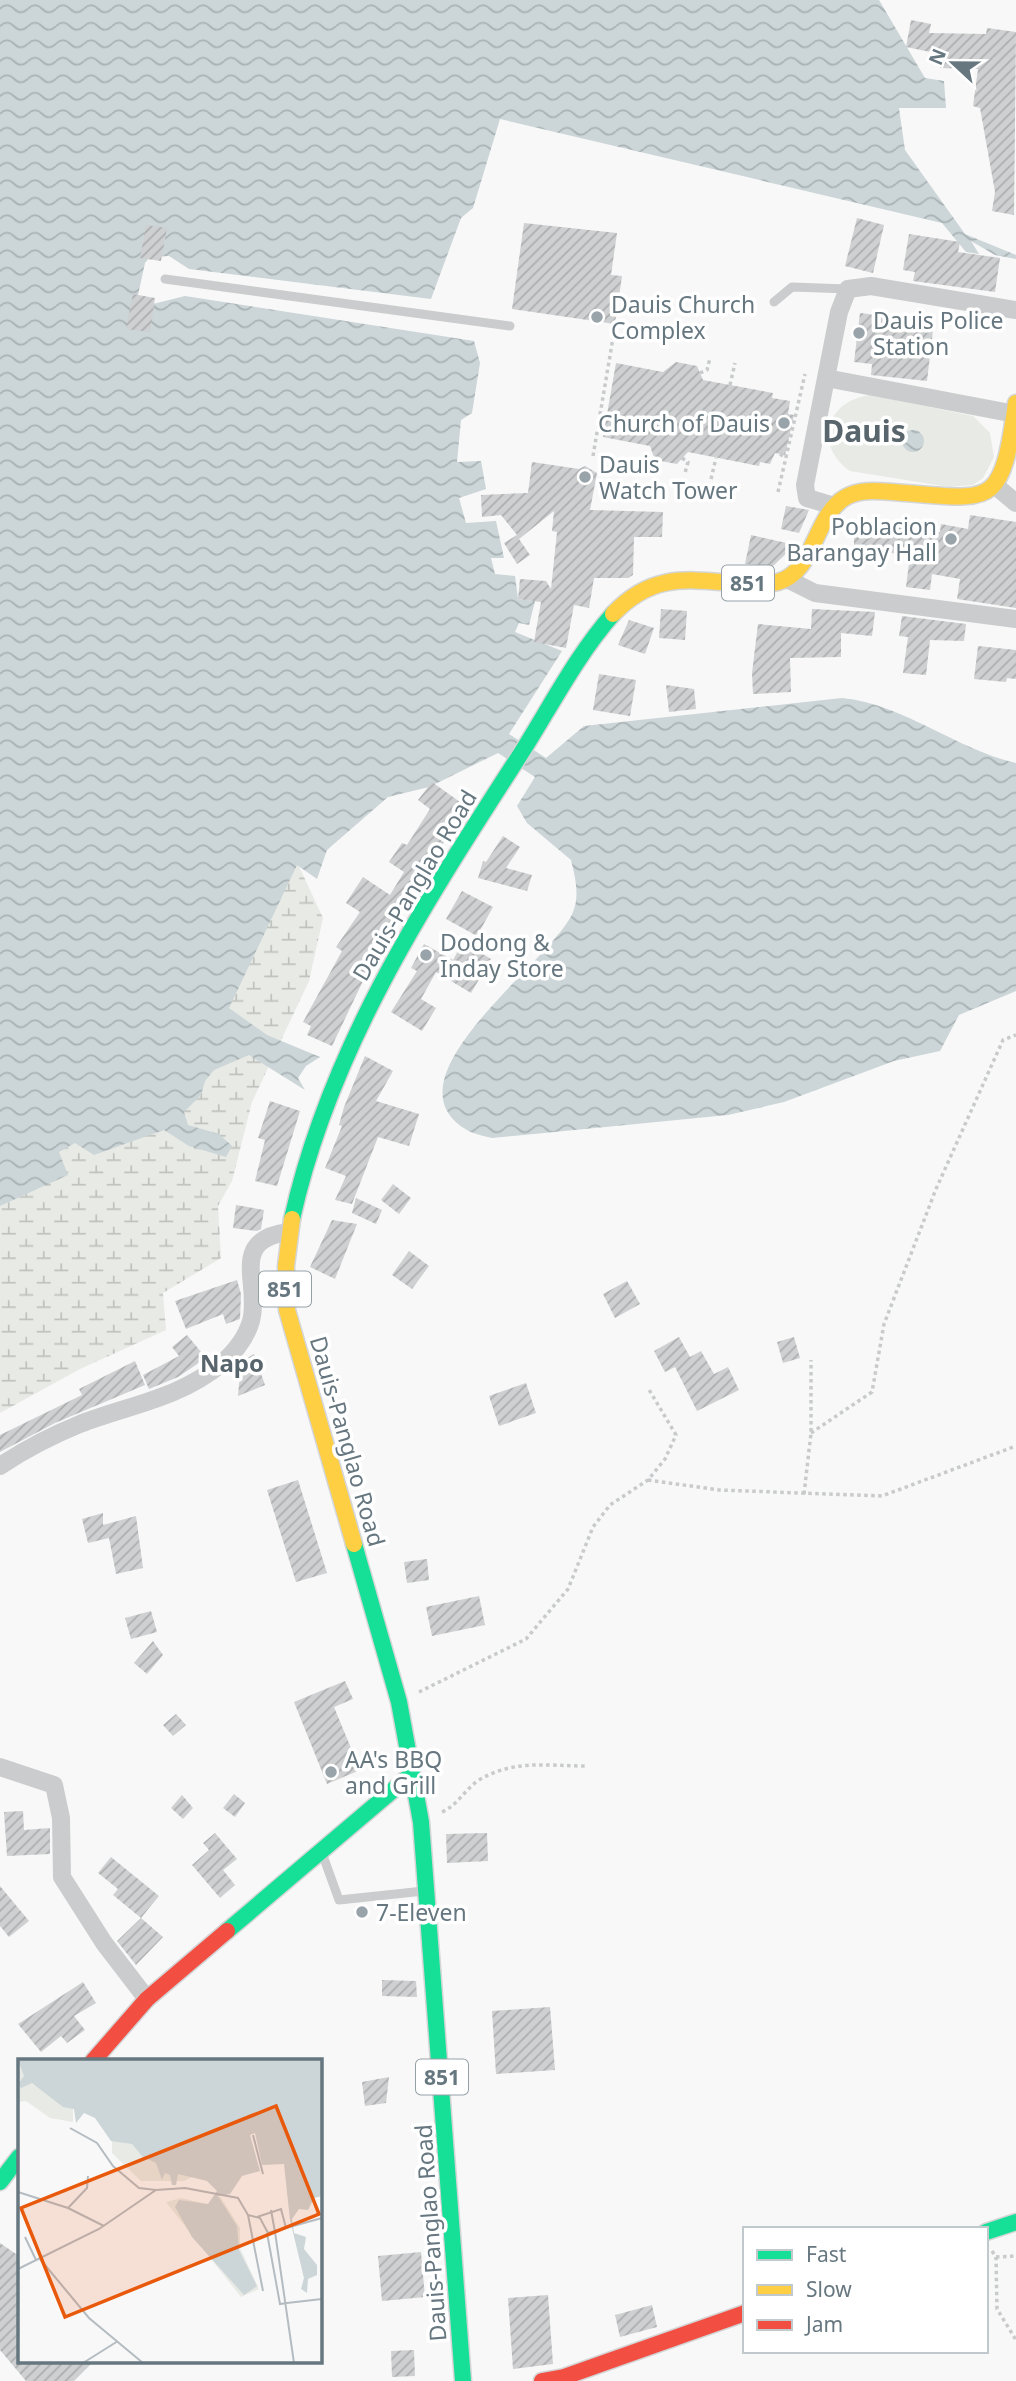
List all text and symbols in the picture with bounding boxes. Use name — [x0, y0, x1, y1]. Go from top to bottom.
north arrow — [918, 28, 988, 98]
text: N — [922, 45, 952, 69]
place label: Dauis Church Complex — [611, 288, 755, 346]
place label: Dauis Police Station — [873, 304, 1004, 362]
marker: Dauis Church Complex — [589, 309, 605, 325]
marker: Dauis Police Station — [851, 325, 867, 341]
place label: Church of Dauis — [598, 407, 770, 439]
district label: Dauis — [822, 410, 906, 451]
marker: Church of Dauis — [776, 415, 792, 431]
place label: Dauis Watch Tower — [599, 448, 738, 506]
marker: Dauis Watch Tower — [577, 469, 593, 485]
place label: Poblacion Barangay Hall — [786, 510, 937, 568]
marker: Poblacion Barangay Hall — [943, 531, 959, 547]
road number: 851 — [722, 566, 774, 600]
street label: Dauis-Panglao Road — [344, 784, 484, 986]
place label: Dodong & Inday Store — [440, 926, 564, 984]
marker: Dodong & Inday Store — [418, 947, 434, 963]
road number: 851 — [259, 1272, 311, 1306]
street label: Dauis-Panglao Road — [303, 1332, 393, 1550]
district label: Napo — [200, 1346, 264, 1379]
place label: AA's BBQ and Grill — [345, 1743, 442, 1801]
marker: AA's BBQ and Grill — [323, 1764, 339, 1780]
place label: 7-Eleven — [376, 1896, 467, 1928]
marker: 7-Eleven — [354, 1904, 370, 1920]
inset map — [18, 2059, 322, 2364]
road number: 851 — [416, 2060, 468, 2094]
street label: Dauis-Panglao Road — [406, 2123, 454, 2343]
legend — [743, 2227, 988, 2353]
text: Fast — [806, 2240, 847, 2268]
text: Slow — [806, 2275, 852, 2303]
text: Jam — [804, 2310, 843, 2338]

